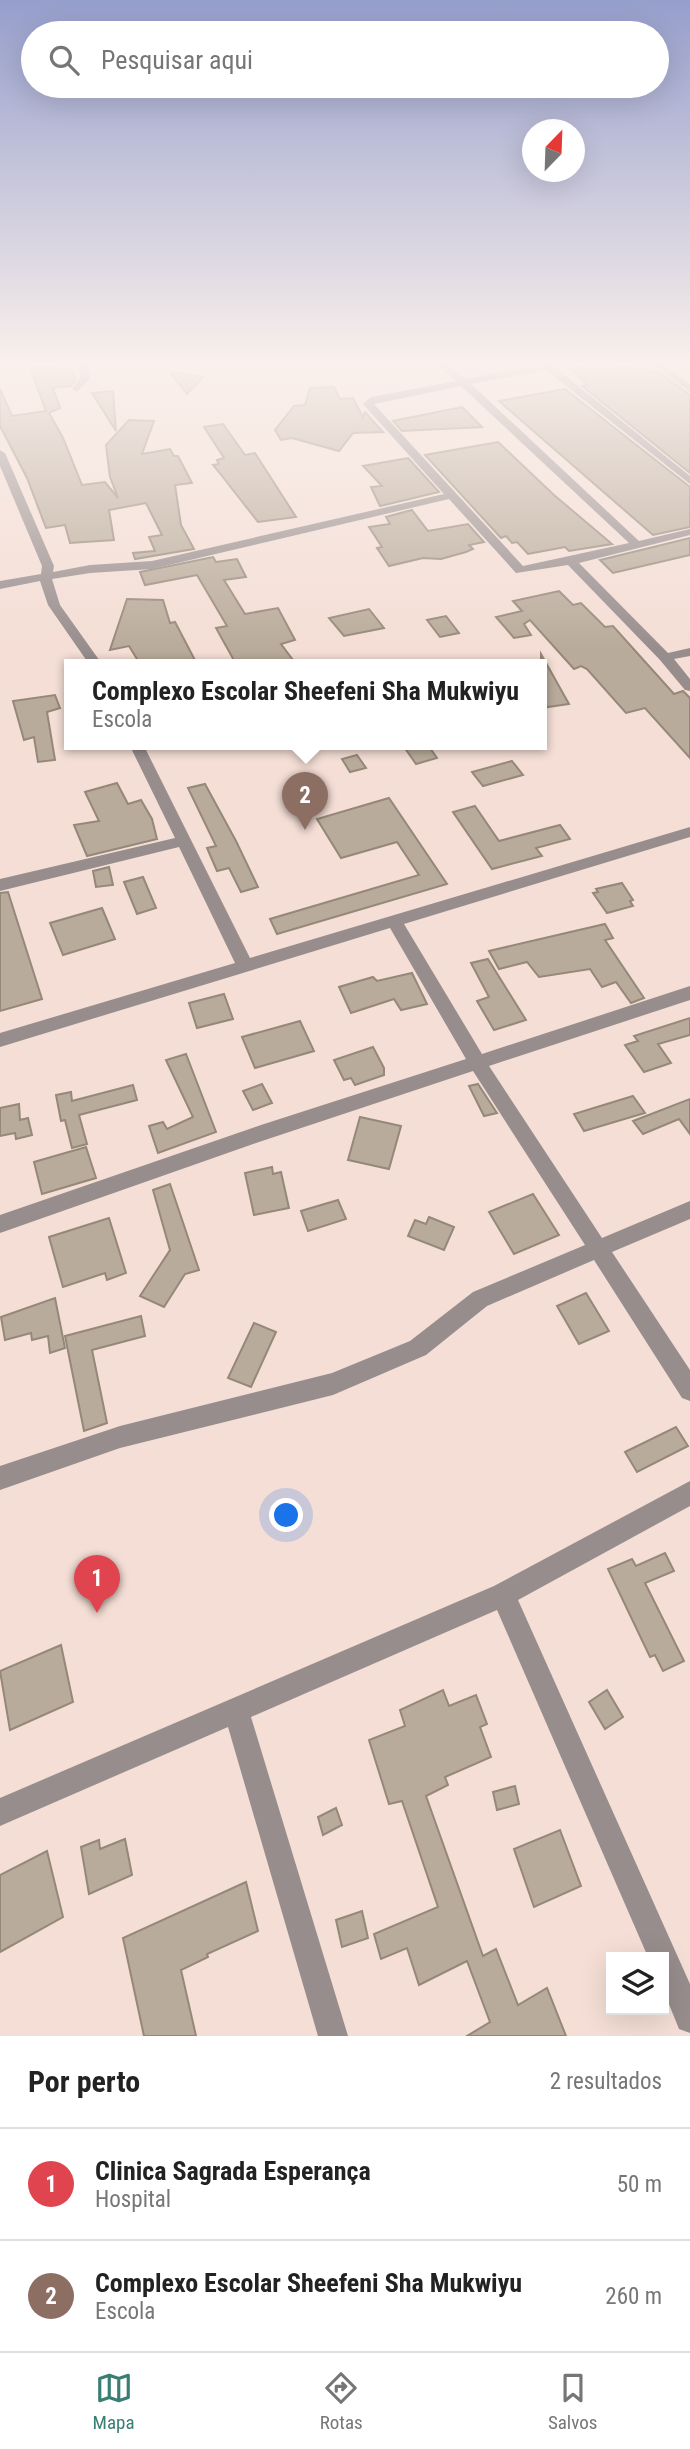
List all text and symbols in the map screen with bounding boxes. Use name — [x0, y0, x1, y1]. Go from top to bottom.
search box — [21, 21, 669, 98]
icon: search — [45, 41, 83, 79]
text: Pesquisar aqui — [101, 45, 253, 75]
north arrow — [522, 119, 585, 182]
popup — [64, 659, 547, 750]
text: Complexo Escolar Sheefeni Sha Mukwiyu — [92, 676, 519, 706]
text: Escola — [92, 706, 152, 733]
pin: 2 — [282, 772, 328, 830]
your location — [269, 1498, 303, 1532]
pin: 1 — [74, 1555, 120, 1613]
map controls — [606, 1952, 669, 2015]
button: layers — [606, 1952, 669, 2015]
text: Por perto — [28, 2064, 140, 2099]
text: 2 resultados — [550, 2068, 662, 2095]
text: Clinica Sagrada Esperança — [95, 2156, 371, 2186]
text: 1 — [45, 2171, 57, 2198]
text: 50 m — [617, 2171, 662, 2198]
text: Hospital — [95, 2186, 171, 2213]
text: Complexo Escolar Sheefeni Sha Mukwiyu — [95, 2268, 522, 2298]
text: 2 — [45, 2283, 57, 2310]
text: 260 m — [605, 2283, 662, 2310]
text: Escola — [95, 2298, 155, 2325]
tab: Mapa — [93, 2369, 135, 2434]
tab: Rotas — [320, 2369, 363, 2434]
tab: Salvos — [548, 2369, 597, 2434]

